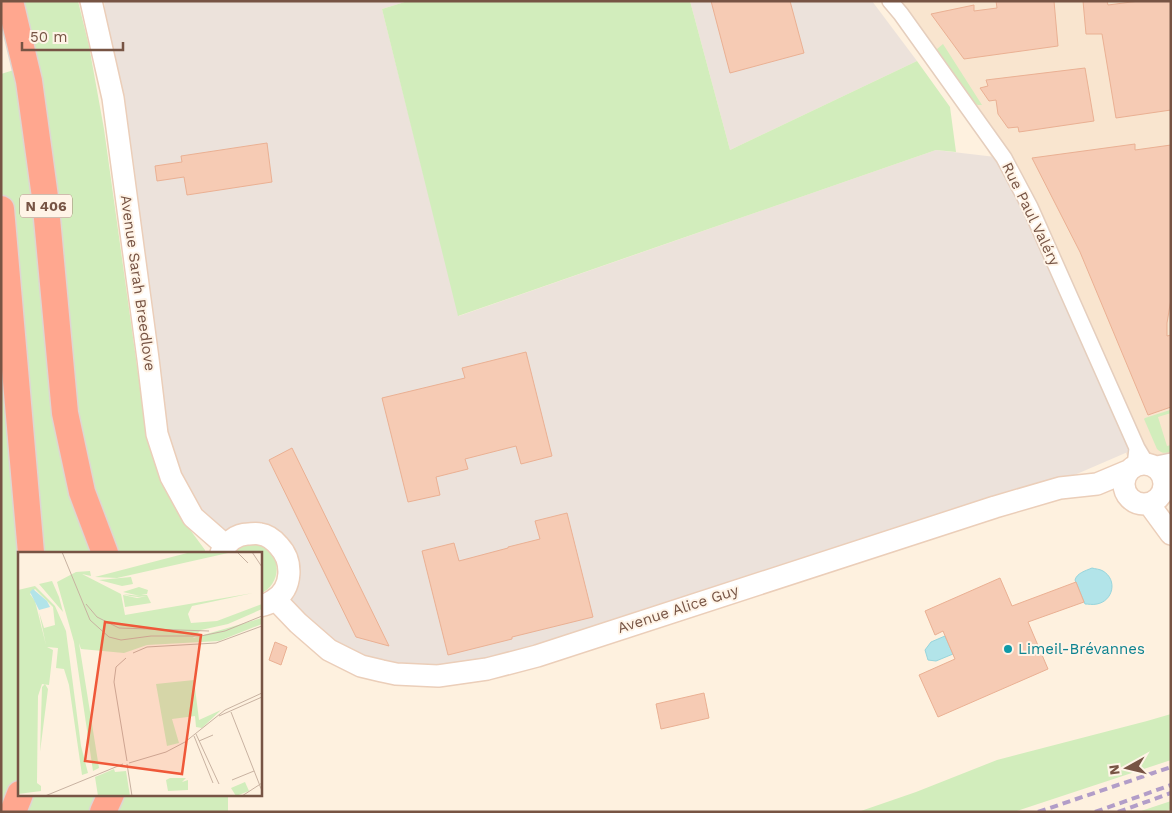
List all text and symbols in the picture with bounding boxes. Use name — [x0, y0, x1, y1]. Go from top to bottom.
scale bar — [22, 20, 124, 52]
text: 50 m — [30, 28, 67, 46]
street label: Rue Paul Valéry — [998, 159, 1064, 269]
street label: Avenue Sarah Breedlove — [117, 194, 159, 372]
road number: N 406 — [20, 195, 72, 218]
inset map — [18, 552, 261, 796]
street label: Avenue Alice Guy — [615, 581, 741, 637]
place label: Limeil-Brévannes — [1018, 640, 1145, 658]
marker: Limeil-Brévannes — [1002, 643, 1014, 655]
north arrow — [1102, 743, 1152, 793]
text: N — [1105, 764, 1123, 776]

